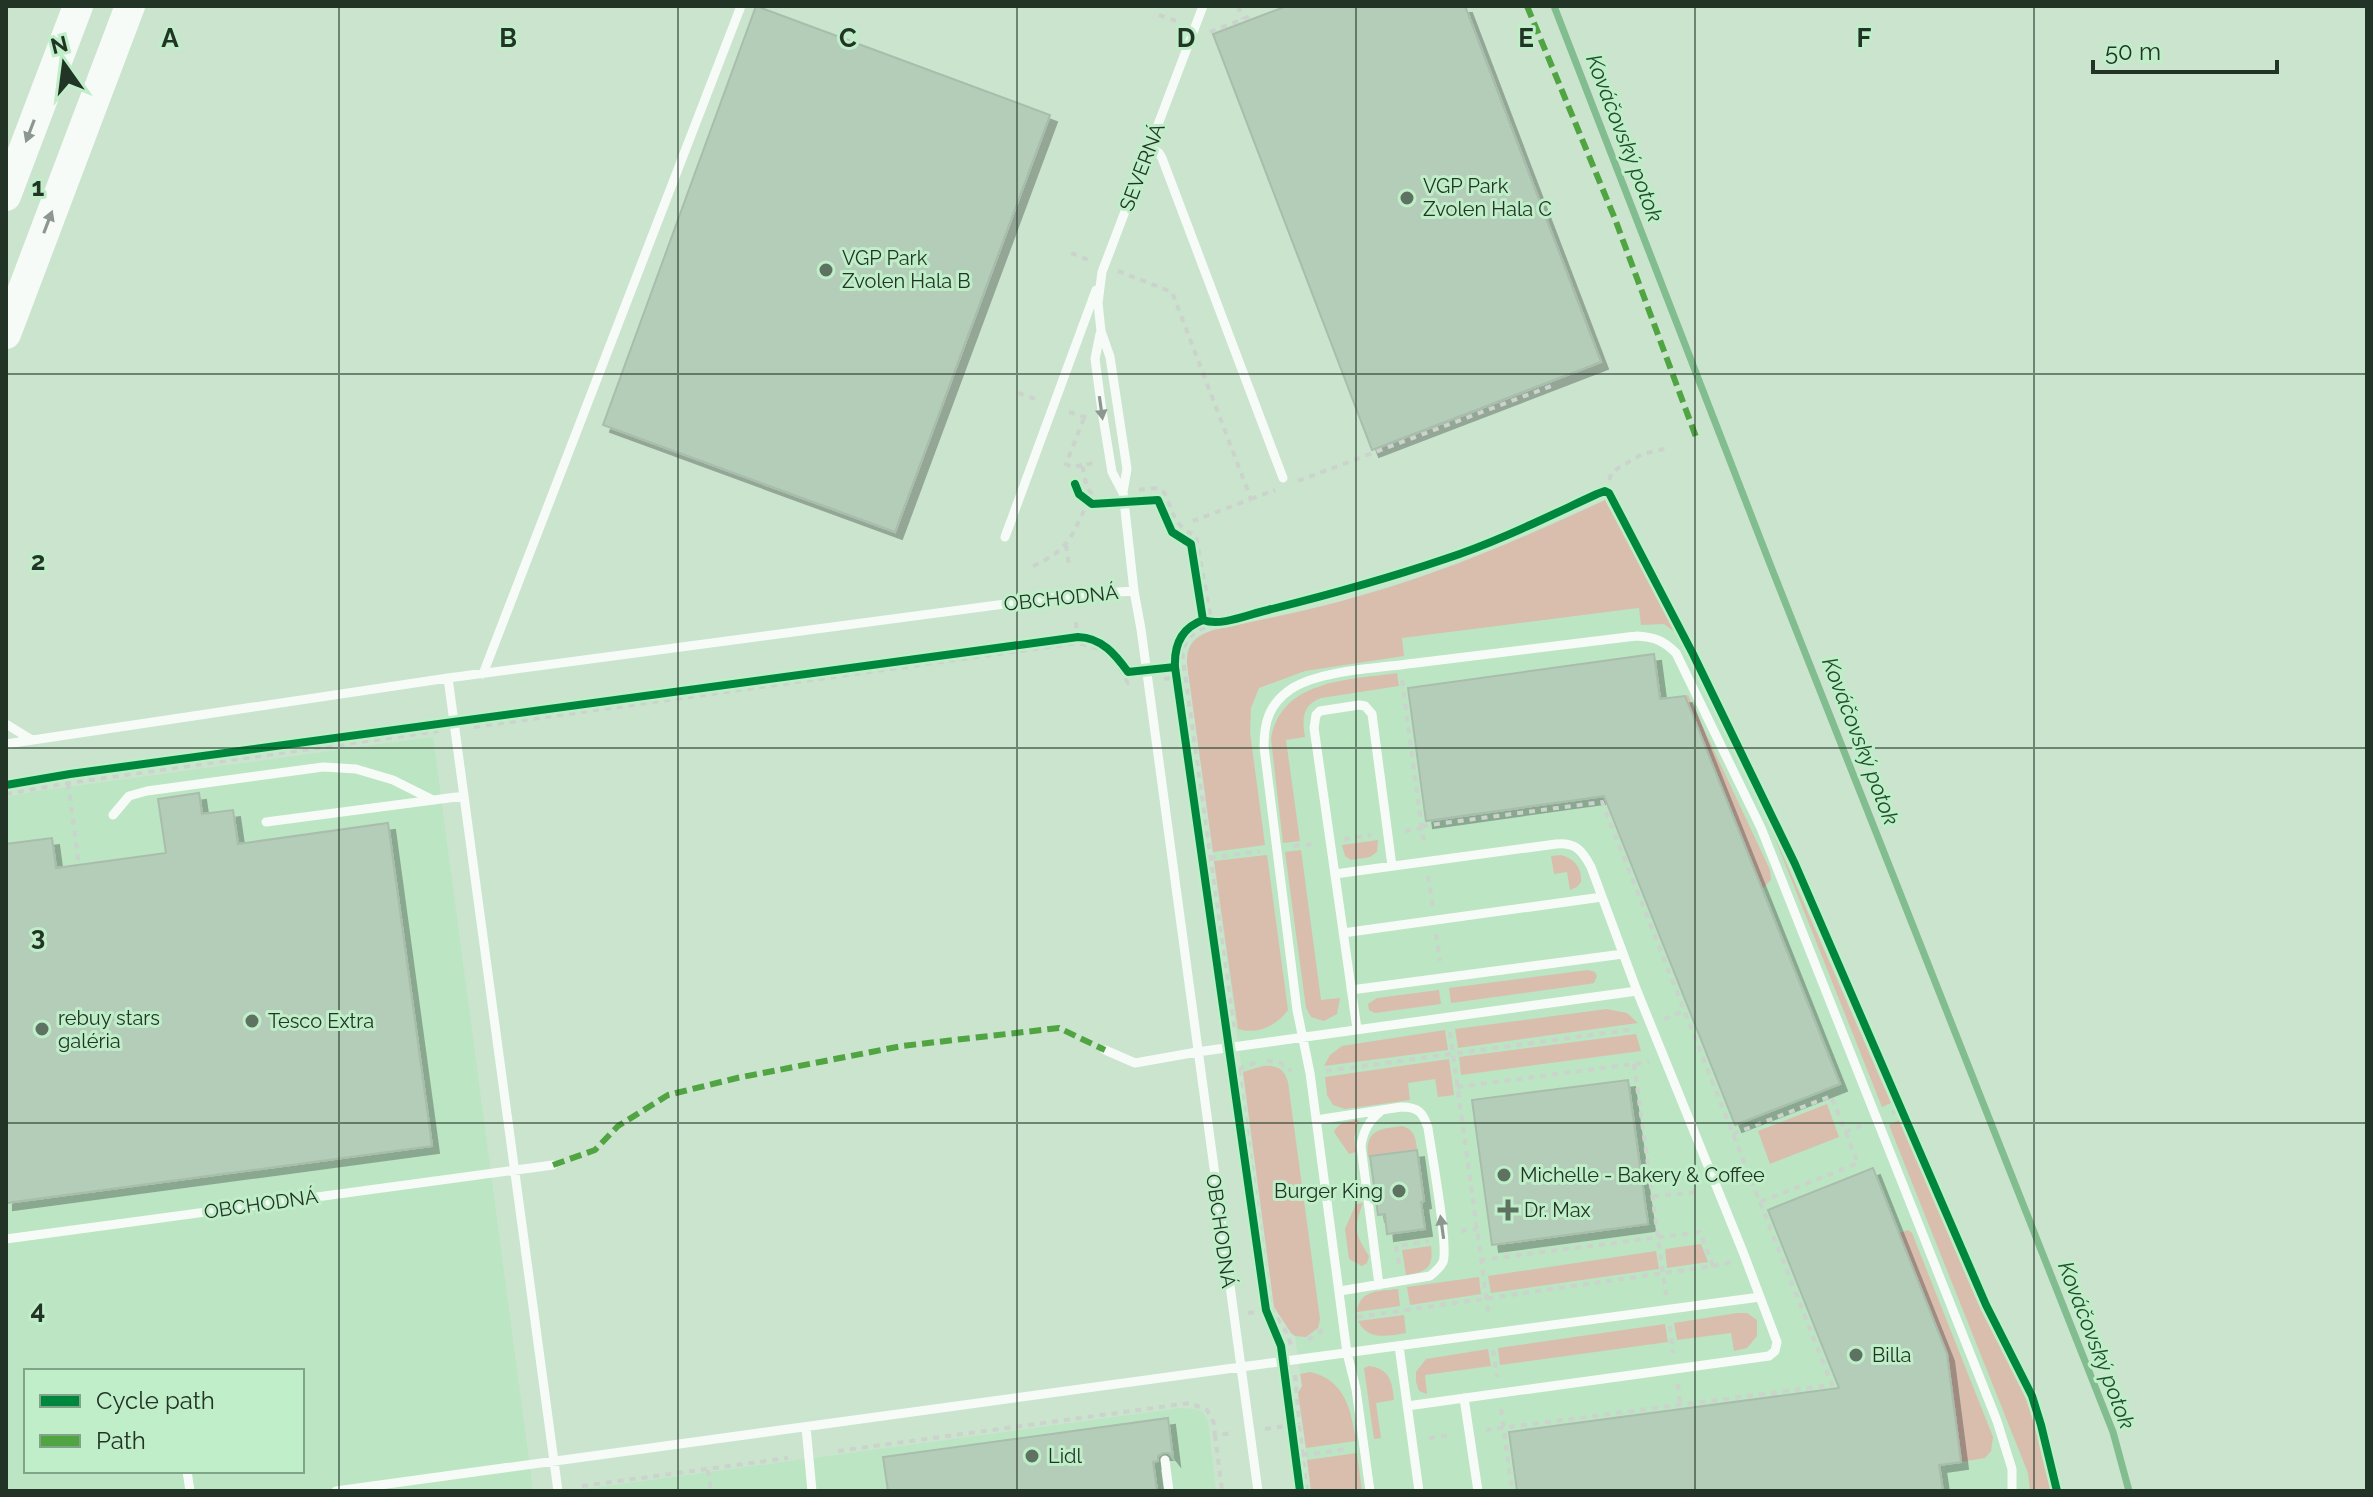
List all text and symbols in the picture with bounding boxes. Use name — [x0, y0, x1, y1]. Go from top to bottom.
text: A — [161, 23, 179, 53]
text: B — [499, 23, 517, 53]
text: C — [839, 23, 857, 53]
text: D — [1177, 23, 1195, 53]
text: E — [1518, 23, 1534, 53]
text: F — [1857, 23, 1872, 53]
north arrow — [24, 24, 104, 104]
scale bar — [2093, 24, 2277, 74]
text: N — [48, 30, 70, 59]
text: 50 m — [2105, 37, 2161, 66]
water label: Kováčovský potok — [1581, 50, 1669, 226]
one-way arrow — [23, 119, 36, 143]
street label: SEVERNÁ — [1114, 119, 1170, 214]
text: 1 — [32, 172, 45, 202]
place label: VGP Park Zvolen Hala C — [1423, 174, 1552, 221]
marker: VGP Park Zvolen Hala C — [1398, 189, 1416, 207]
one-way arrow — [42, 210, 55, 234]
place label: VGP Park Zvolen Hala B — [842, 246, 971, 293]
marker: VGP Park Zvolen Hala B — [817, 261, 835, 279]
one-way arrow — [1095, 395, 1108, 420]
text: 2 — [31, 546, 45, 576]
street label: OBCHODNÁ — [1003, 580, 1120, 616]
water label: Kováčovský potok — [1817, 653, 1905, 829]
text: 3 — [31, 921, 45, 951]
place label: rebuy stars galéria — [58, 1006, 160, 1053]
place label: Tesco Extra — [268, 1009, 374, 1033]
marker: Tesco Extra — [243, 1012, 261, 1030]
marker: rebuy stars galéria — [33, 1020, 51, 1038]
place label: Michelle - Bakery & Coffee — [1520, 1163, 1765, 1187]
marker: Michelle - Bakery & Coffee — [1495, 1166, 1513, 1184]
street label: OBCHODNÁ — [1201, 1172, 1241, 1290]
place label: Burger King — [1274, 1179, 1383, 1203]
marker: Burger King — [1390, 1182, 1408, 1200]
street label: OBCHODNÁ — [202, 1184, 320, 1224]
place label: Dr. Max — [1524, 1198, 1591, 1222]
marker: Dr. Max — [1499, 1201, 1517, 1219]
one-way arrow — [1435, 1215, 1448, 1240]
water label: Kováčovský potok — [2053, 1257, 2141, 1433]
text: 4 — [31, 1295, 45, 1325]
place label: Billa — [1872, 1343, 1911, 1367]
marker: Billa — [1847, 1346, 1865, 1364]
legend — [24, 1369, 304, 1473]
text: Cycle path — [96, 1386, 215, 1415]
text: Path — [96, 1426, 146, 1455]
place label: Lidl — [1048, 1444, 1082, 1468]
marker: Lidl — [1023, 1447, 1041, 1465]

